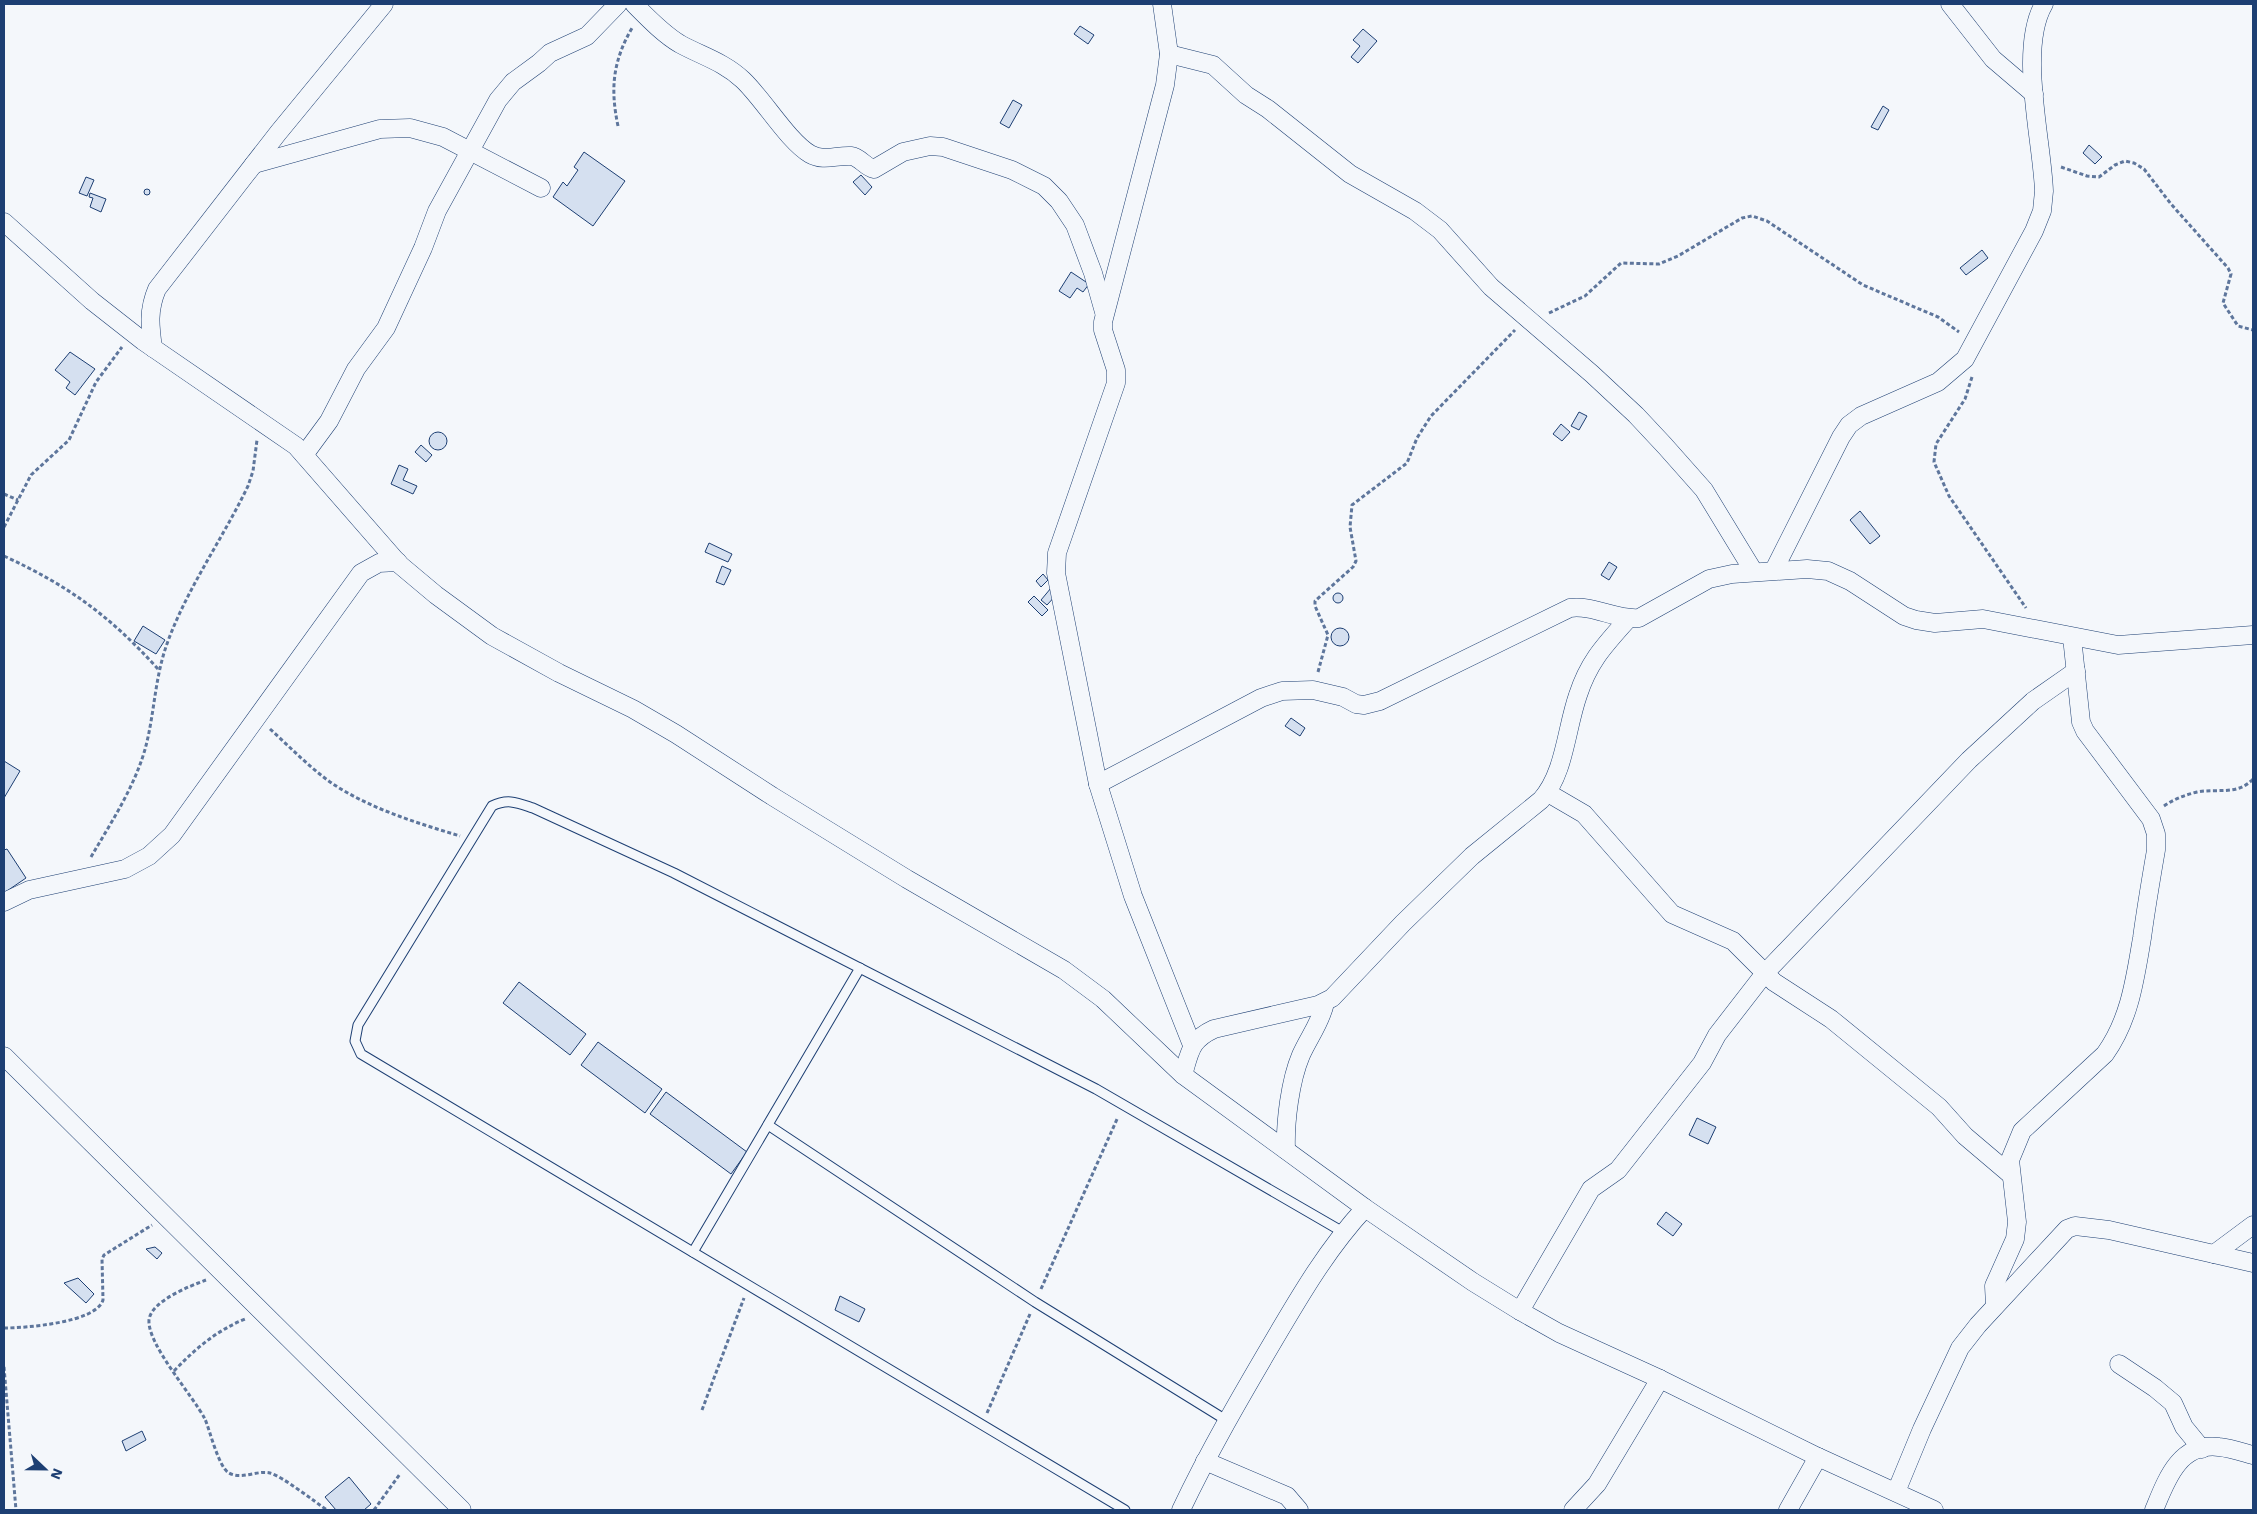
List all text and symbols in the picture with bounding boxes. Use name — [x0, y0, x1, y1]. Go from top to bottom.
north arrow — [20, 1444, 70, 1494]
text: N — [48, 1466, 66, 1482]

